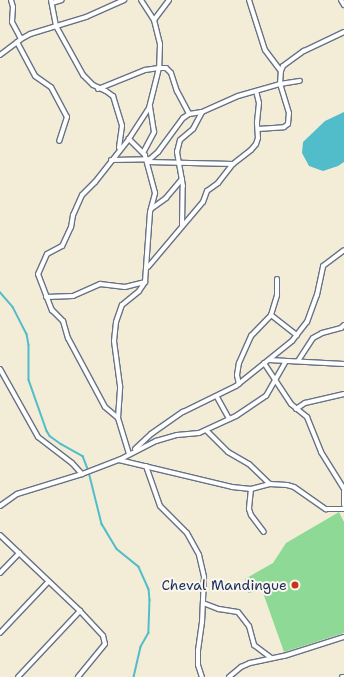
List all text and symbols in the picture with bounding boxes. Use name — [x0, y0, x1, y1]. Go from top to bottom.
place label: Cheval Mandingue — [161, 577, 287, 593]
marker: Cheval Mandingue — [290, 580, 300, 590]

